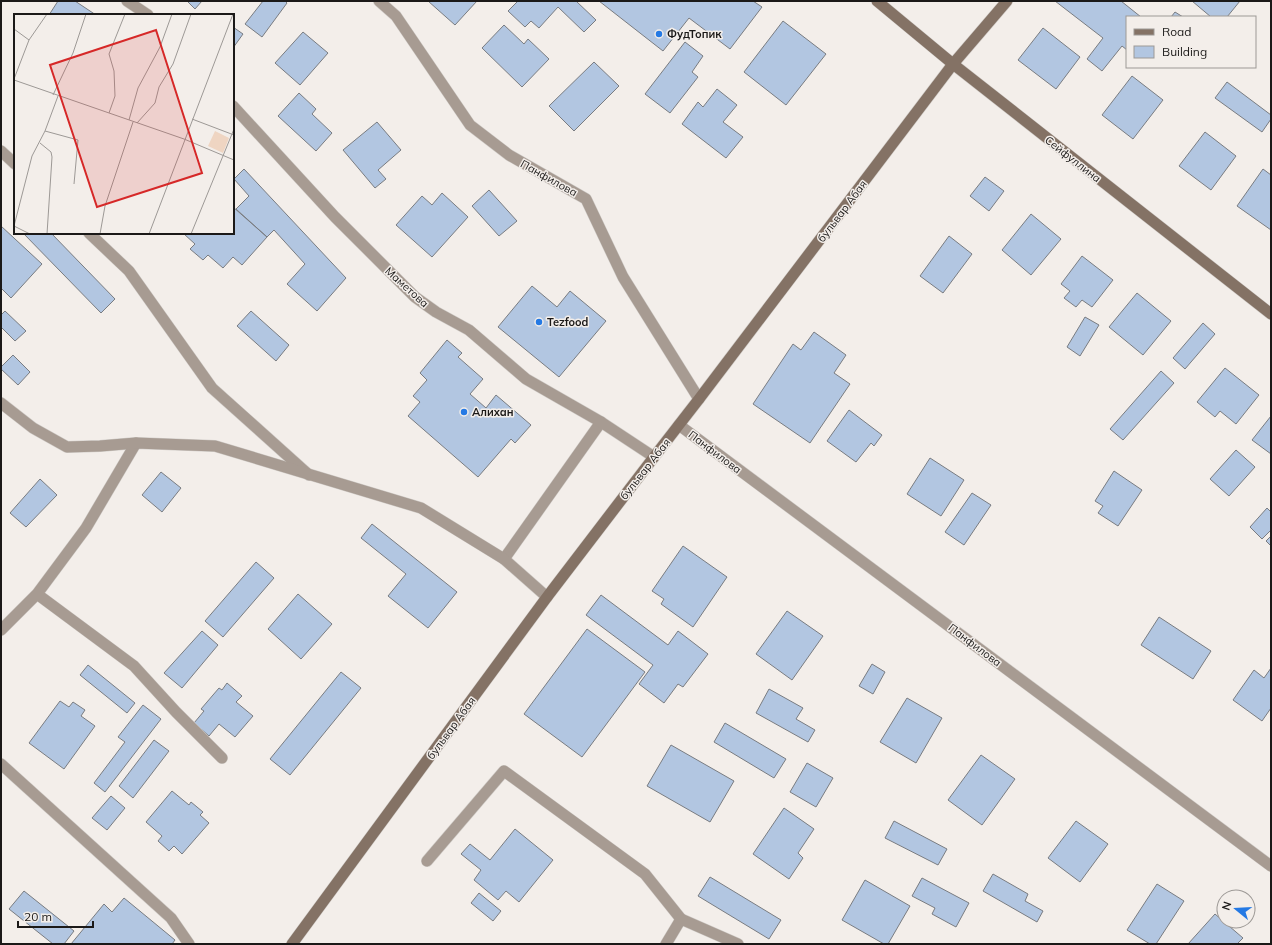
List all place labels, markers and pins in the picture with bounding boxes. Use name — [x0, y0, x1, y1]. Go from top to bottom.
place label: ФудТопик — [667, 27, 722, 41]
marker: ФудТопик — [654, 29, 664, 39]
place label: Tezfood — [547, 315, 589, 329]
marker: Tezfood — [534, 317, 544, 327]
place label: Алихан — [472, 405, 514, 419]
marker: Алихан — [459, 407, 469, 417]

